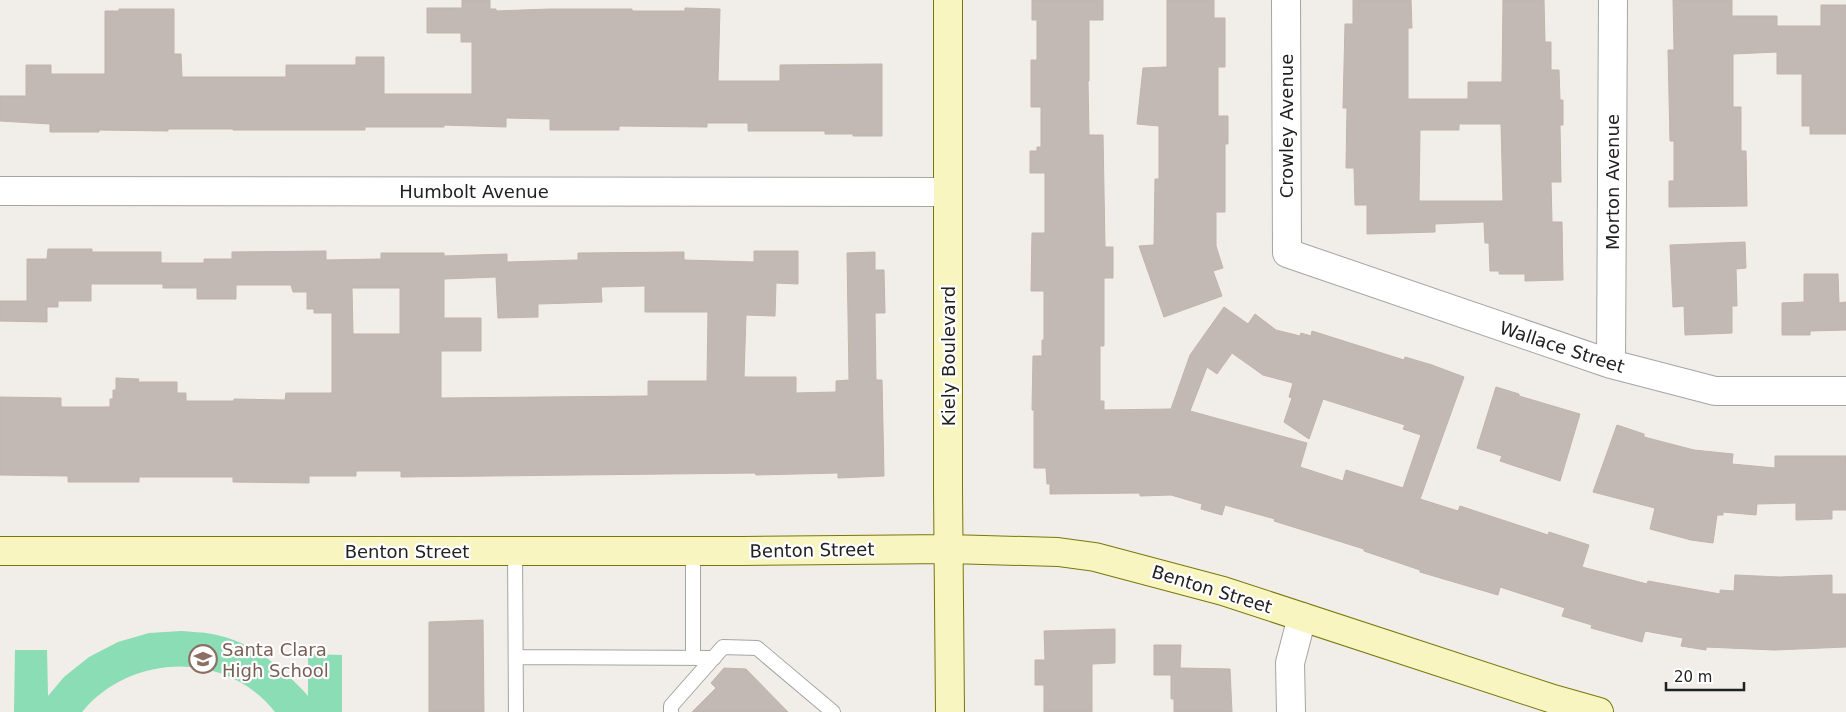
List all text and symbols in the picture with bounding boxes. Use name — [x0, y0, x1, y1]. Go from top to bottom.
street label: Crowley Avenue — [1276, 54, 1297, 198]
street label: Morton Avenue — [1602, 114, 1623, 250]
street label: Humbolt Avenue — [399, 181, 549, 202]
street label: Kiely Boulevard — [938, 286, 959, 426]
street label: Wallace Street — [1497, 317, 1627, 377]
street label: Benton Street — [749, 538, 875, 562]
street label: Benton Street — [345, 541, 469, 562]
street label: Benton Street — [1149, 561, 1275, 617]
place label: Santa Clara High School — [222, 639, 329, 681]
school or university icon: Santa Clara High School — [188, 644, 218, 674]
scale bar — [1666, 660, 1744, 692]
text: 20 m — [1674, 668, 1712, 686]

